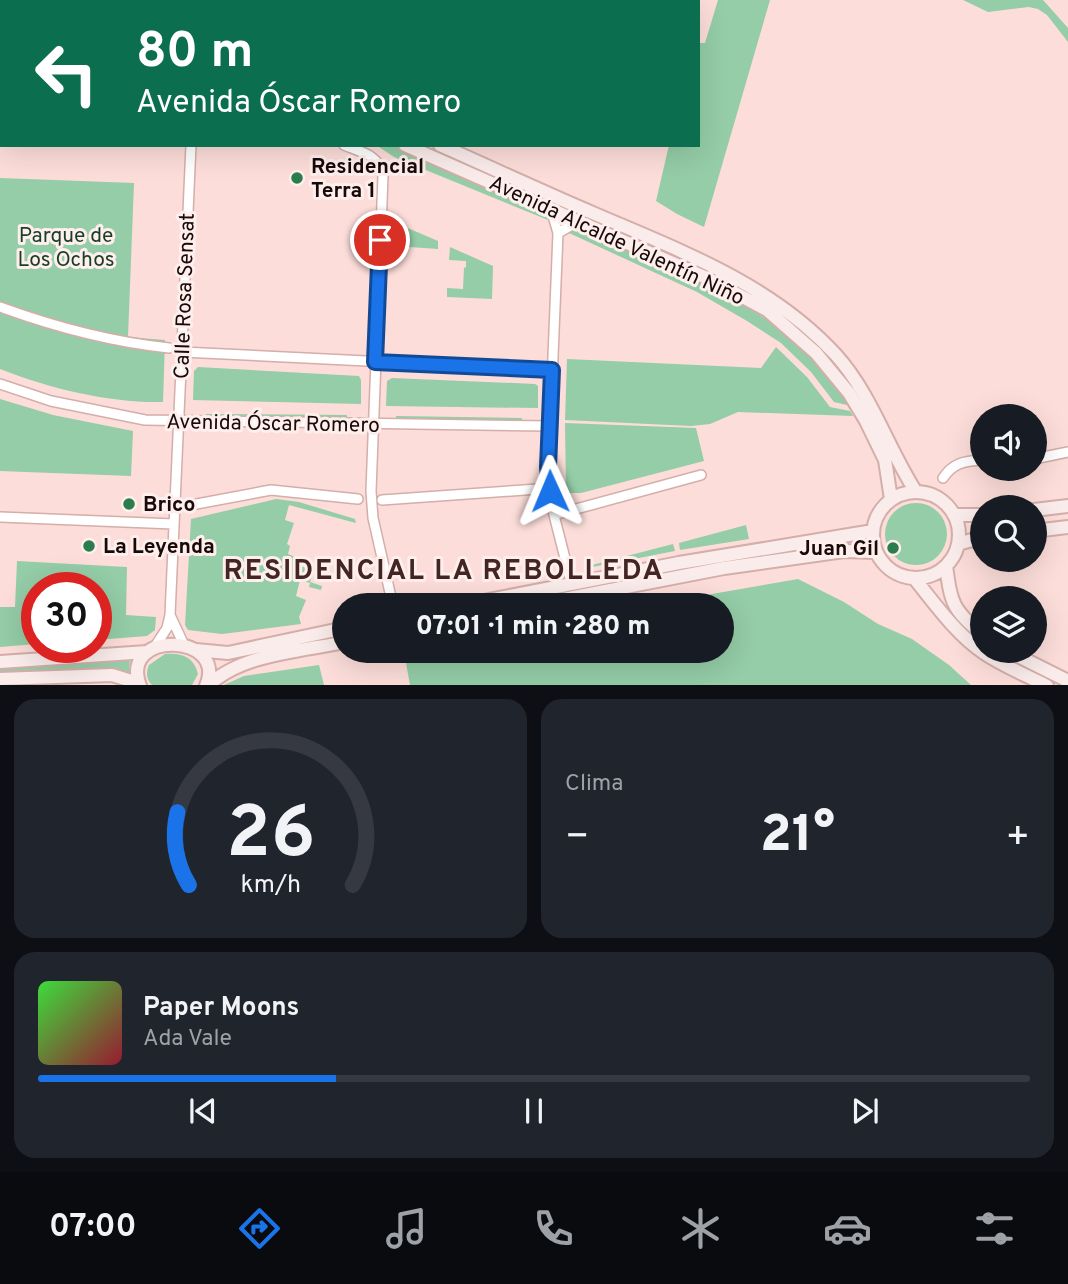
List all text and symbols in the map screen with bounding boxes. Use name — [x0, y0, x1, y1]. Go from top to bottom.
text: 80 m — [136, 23, 253, 85]
icon: left — [21, 28, 112, 119]
text: Avenida Óscar Romero — [136, 84, 461, 124]
place label: Residencial Terra 1 — [311, 154, 424, 205]
marker: Residencial Terra 1 — [289, 170, 305, 186]
street label: Avenida Alcalde Valentín Niño — [484, 170, 748, 313]
pin — [350, 210, 410, 270]
street label: Calle Rosa Sensat — [169, 212, 202, 380]
icon: arrive — [361, 221, 399, 259]
park label: Parque de Los Ochos — [17, 223, 115, 274]
map controls — [970, 404, 1047, 663]
button: sound — [970, 404, 1047, 481]
street label: Avenida Óscar Romero — [166, 408, 380, 440]
position arrow — [513, 454, 587, 528]
place label: Brico — [143, 492, 195, 519]
button: search — [970, 495, 1047, 572]
marker: Brico — [121, 496, 137, 512]
place label: La Leyenda — [103, 534, 215, 561]
place label: Juan Gil — [799, 536, 879, 563]
marker: La Leyenda — [81, 538, 97, 554]
marker: Juan Gil — [885, 540, 901, 556]
district label: RESIDENCIAL LA REBOLLEDA — [223, 554, 665, 590]
speed limit sign: 30 — [21, 572, 112, 663]
button: layers — [970, 586, 1047, 663]
text: 07:01 · 1 min · 280 m — [416, 611, 650, 644]
text: Clima — [565, 770, 623, 799]
text: 26 — [226, 791, 315, 883]
text: 21° — [760, 804, 835, 870]
text: − — [565, 814, 590, 863]
text: + — [1005, 814, 1030, 863]
text: km/h — [240, 869, 301, 901]
text: Paper Moons — [143, 992, 299, 1025]
text: Ada Vale — [143, 1025, 232, 1054]
icon: previous — [184, 1092, 222, 1130]
icon: pause — [515, 1092, 553, 1130]
icon: next — [846, 1092, 884, 1130]
icon: directions — [235, 1204, 284, 1253]
icon: music — [382, 1204, 431, 1253]
icon: phone — [529, 1204, 578, 1253]
icon: climate — [676, 1204, 725, 1253]
icon: car — [823, 1204, 872, 1253]
icon: filters — [970, 1204, 1019, 1253]
text: 07:00 — [49, 1208, 137, 1248]

